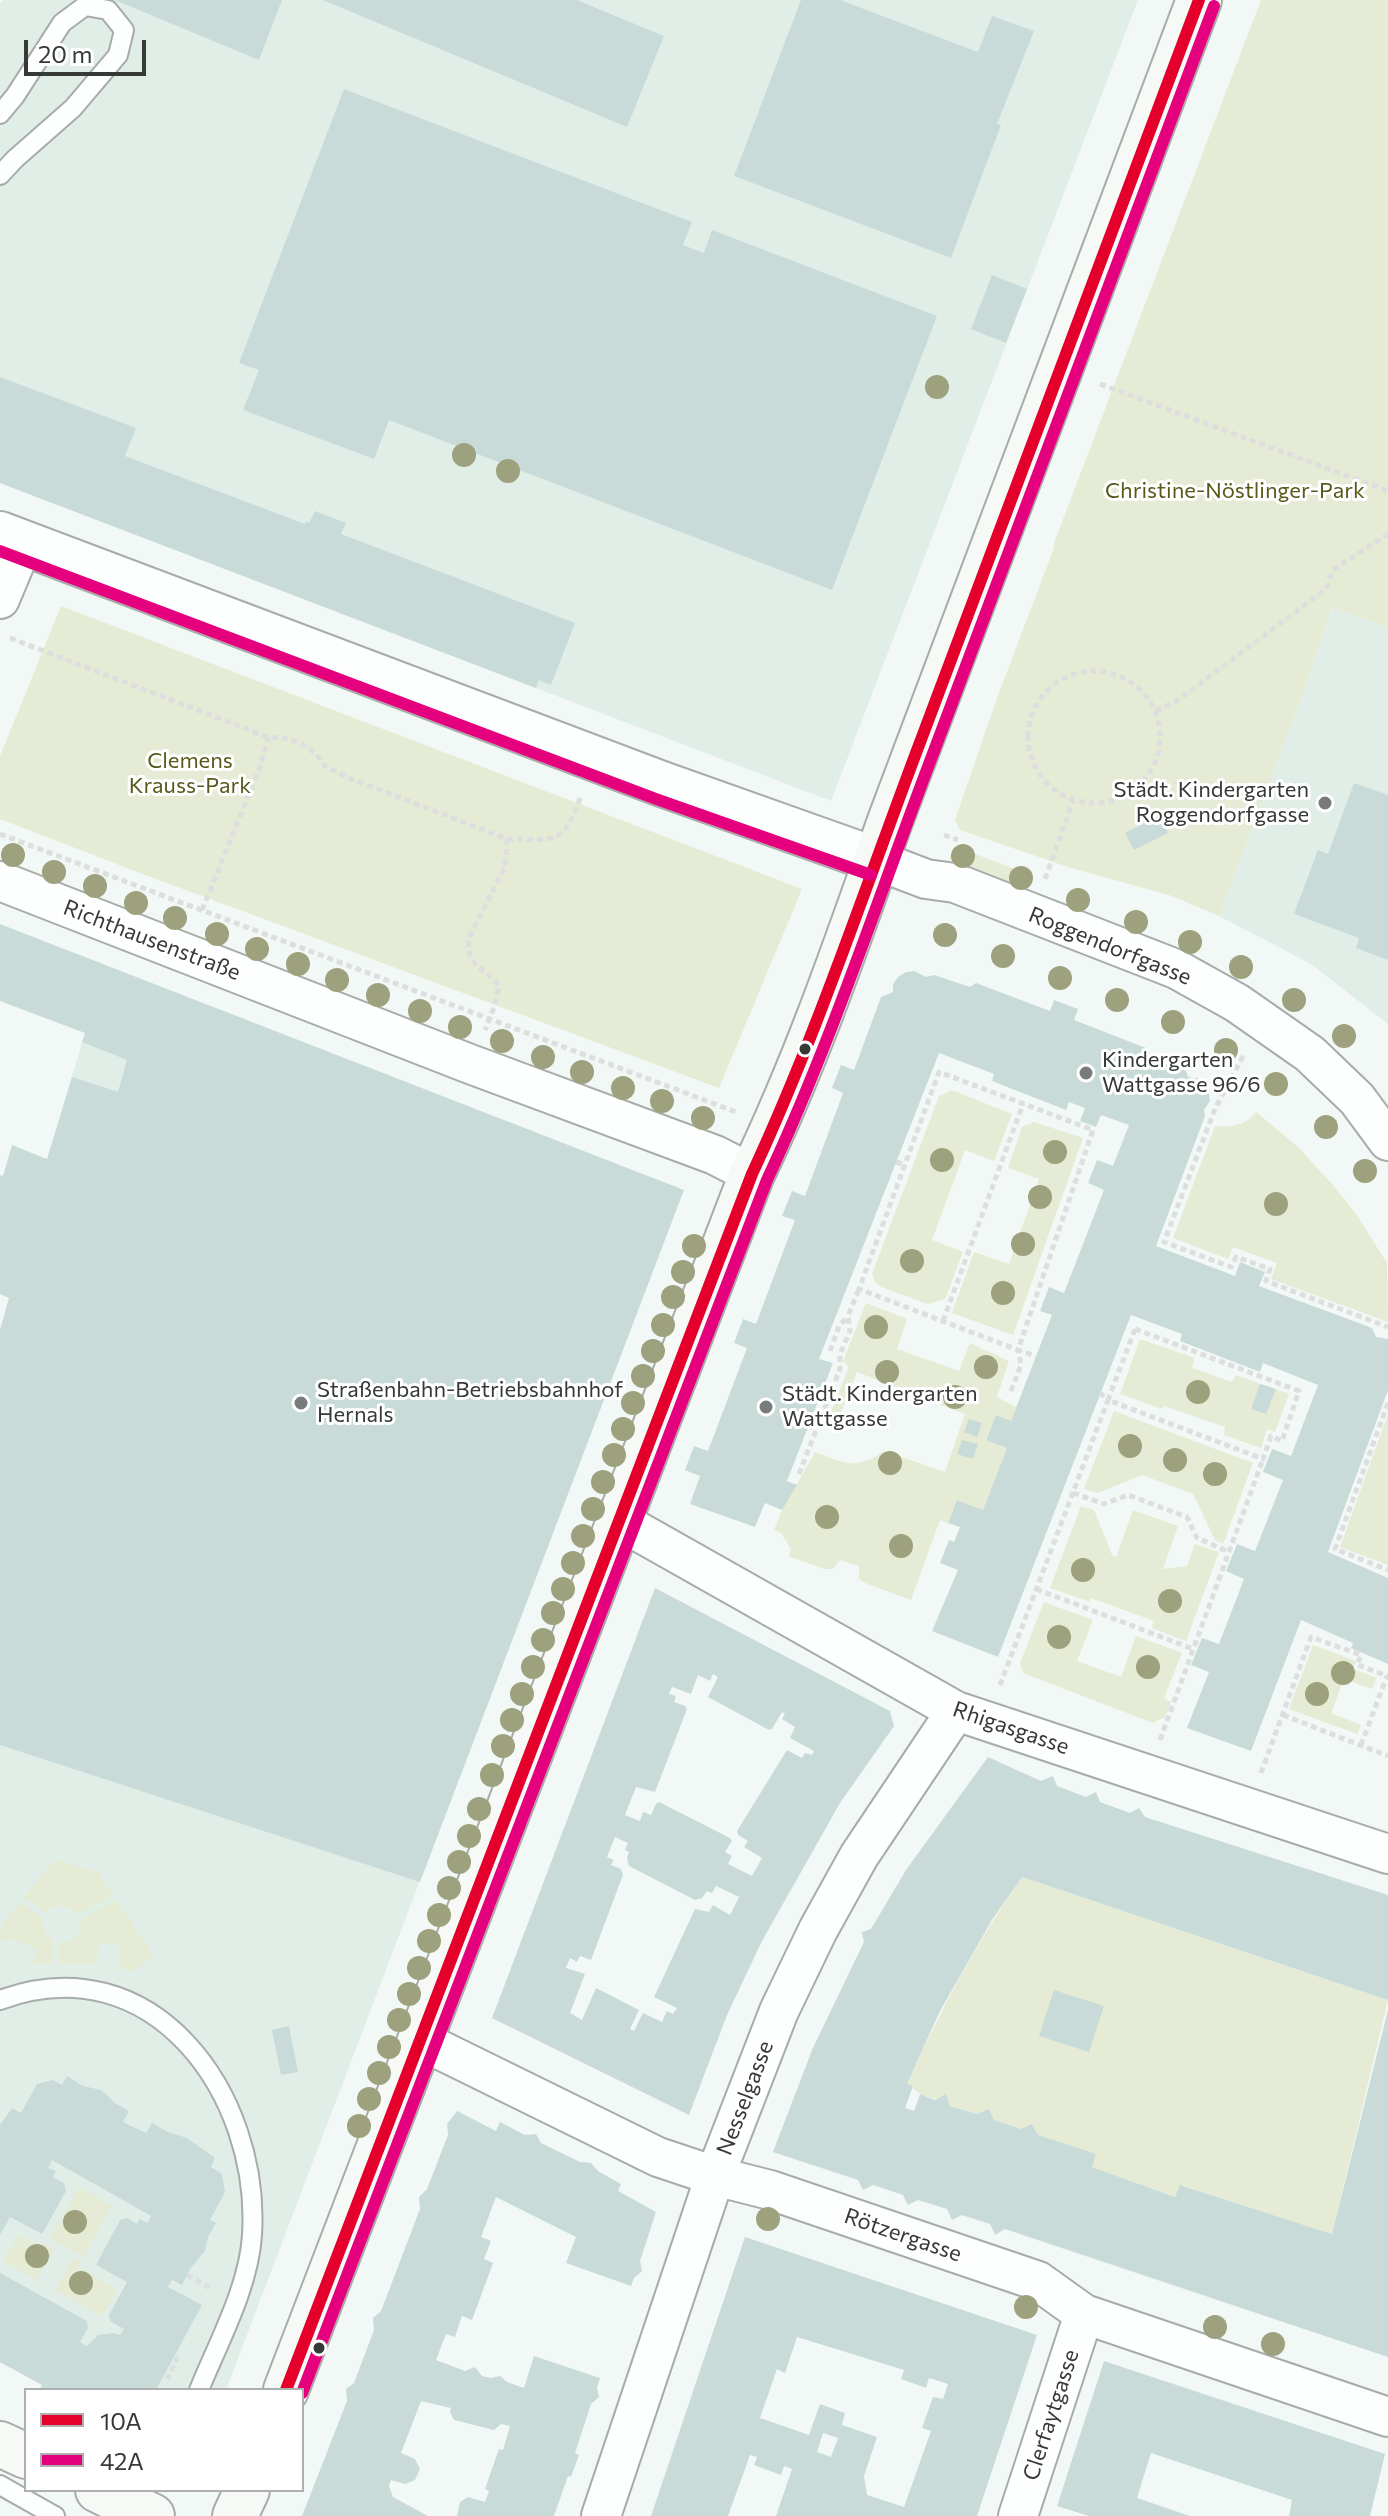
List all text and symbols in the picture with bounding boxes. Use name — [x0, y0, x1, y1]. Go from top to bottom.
scale bar — [28, 24, 150, 74]
text: 20 m — [38, 39, 92, 68]
park label: Christine-Nöstlinger-Park — [1105, 478, 1365, 504]
park label: Clemens Krauss-Park — [129, 748, 251, 800]
place label: Städt. Kindergarten Roggendorfgasse — [1114, 777, 1309, 828]
marker: Städt. Kindergarten Roggendorfgasse — [1316, 794, 1334, 812]
street label: Richthausenstraße — [60, 894, 244, 986]
street label: Roggendorfgasse — [1025, 901, 1195, 991]
unlabelled marker — [797, 1041, 813, 1057]
place label: Kindergarten Wattgasse 96/6 — [1102, 1047, 1261, 1098]
marker: Kindergarten Wattgasse 96/6 — [1077, 1064, 1095, 1082]
place label: Straßenbahn-Betriebsbahnhof Hernals — [317, 1377, 623, 1428]
place label: Städt. Kindergarten Wattgasse — [782, 1381, 977, 1432]
marker: Straßenbahn-Betriebsbahnhof Hernals — [292, 1394, 310, 1412]
marker: Städt. Kindergarten Wattgasse — [757, 1398, 775, 1416]
street label: Rhigasgasse — [949, 1696, 1073, 1760]
street label: Nesselgasse — [711, 2037, 779, 2159]
street label: Rötzergasse — [841, 2203, 965, 2267]
unlabelled marker — [311, 2340, 327, 2356]
street label: Clerfaytgasse — [1017, 2346, 1085, 2484]
legend — [24, 2388, 304, 2492]
text: 10A — [100, 2406, 142, 2435]
text: 42A — [100, 2446, 144, 2475]

